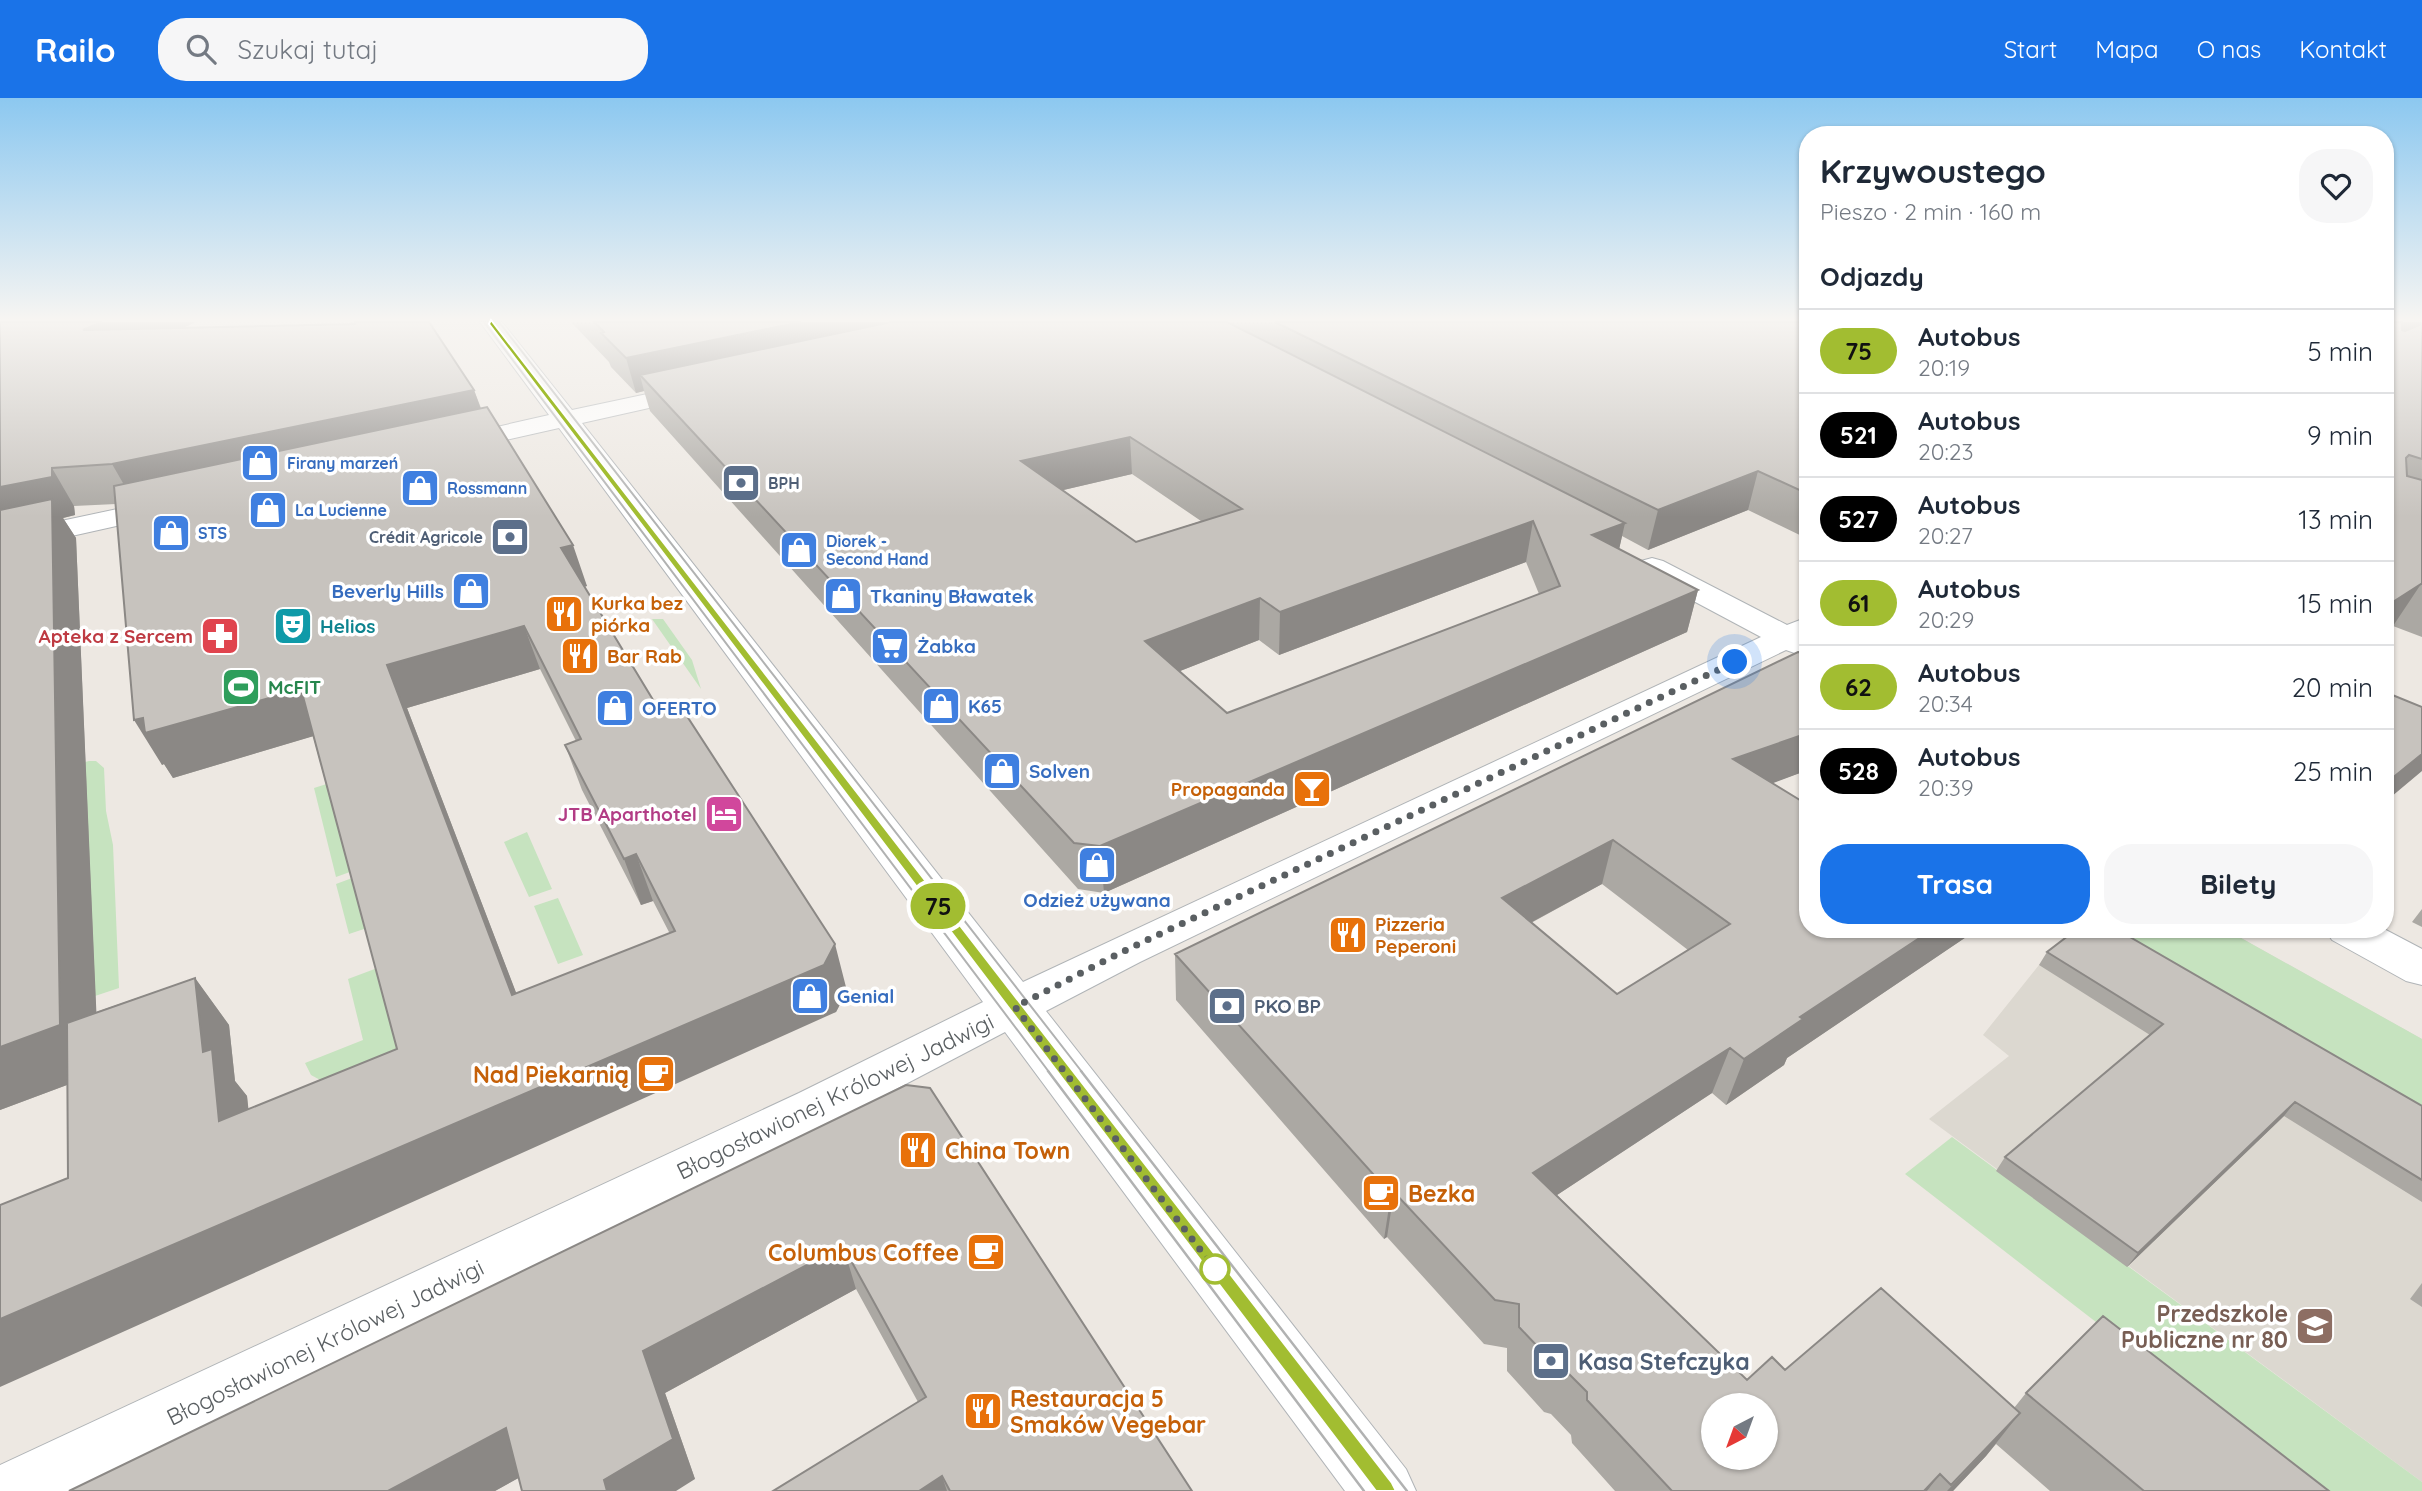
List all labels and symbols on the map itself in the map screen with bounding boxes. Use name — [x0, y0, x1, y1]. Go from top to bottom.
shop icon: Firany marzeń — [239, 442, 281, 484]
place label: Firany marzeń — [287, 453, 398, 473]
bank icon: BPH — [720, 462, 762, 504]
shop icon: Rossmann — [399, 467, 441, 509]
place label: BPH — [768, 473, 800, 493]
place label: Rossmann — [447, 478, 527, 498]
shop icon: La Lucienne — [247, 489, 289, 531]
place label: La Lucienne — [295, 500, 387, 520]
shop icon: STS — [150, 512, 192, 554]
bank icon: Crédit Agricole — [489, 516, 531, 558]
place label: STS — [198, 523, 227, 543]
place label: Crédit Agricole — [369, 527, 483, 547]
shop icon: Diorek - Second Hand — [778, 529, 820, 571]
place label: Diorek - Second Hand — [826, 531, 929, 569]
shop icon: Beverly Hills — [450, 570, 492, 612]
shop icon: Tkaniny Bławatek — [822, 575, 864, 617]
place label: Beverly Hills — [332, 579, 444, 603]
place label: Tkaniny Bławatek — [870, 584, 1034, 608]
place label: Kurka bez piórka — [591, 591, 683, 637]
restaurant icon: Kurka bez piórka — [543, 593, 585, 635]
theatre icon: Helios — [272, 605, 314, 647]
place label: Helios — [320, 614, 376, 638]
pharmacy icon: Apteka z Sercem — [199, 615, 241, 657]
place label: Apteka z Sercem — [39, 624, 193, 648]
supermarket icon: Żabka — [869, 625, 911, 667]
place label: Żabka — [917, 634, 976, 658]
restaurant icon: Bar Rab — [559, 635, 601, 677]
place label: Bar Rab — [607, 644, 682, 668]
your location — [1717, 644, 1752, 679]
sports icon: McFIT — [220, 666, 262, 708]
place label: McFIT — [268, 675, 321, 699]
shop icon: K65 — [920, 685, 962, 727]
shop icon: OFERTO — [594, 687, 636, 729]
place label: K65 — [968, 694, 1002, 718]
place label: OFERTO — [642, 696, 717, 720]
shop icon: Solven — [981, 750, 1023, 792]
place label: Solven — [1029, 759, 1090, 783]
bar icon: Propaganda — [1291, 768, 1333, 810]
place label: Propaganda — [1171, 777, 1285, 801]
hotel icon: JTB Aparthotel — [703, 793, 745, 835]
place label: JTB Aparthotel — [558, 802, 697, 826]
shop icon: Odzież używana — [1076, 844, 1118, 886]
line badge: 75 — [906, 883, 970, 929]
place label: Odzież używana — [1023, 888, 1171, 912]
place label: Pizzeria Peperoni — [1375, 912, 1456, 958]
restaurant icon: Pizzeria Peperoni — [1327, 914, 1369, 956]
shop icon: Genial — [789, 975, 831, 1017]
place label: Genial — [837, 984, 894, 1008]
bank icon: PKO BP — [1206, 985, 1248, 1027]
place label: PKO BP — [1254, 994, 1321, 1018]
street label: Błogosławionej Królowej Jadwigi — [672, 1006, 998, 1186]
cafe icon: Nad Piekarnią — [635, 1053, 677, 1095]
place label: Nad Piekarnią — [473, 1060, 629, 1089]
restaurant icon: China Town — [897, 1129, 939, 1171]
place label: China Town — [945, 1136, 1070, 1165]
cafe icon: Bezka — [1360, 1172, 1402, 1214]
place label: Bezka — [1408, 1179, 1475, 1208]
cafe icon: Columbus Coffee — [965, 1231, 1007, 1273]
place label: Columbus Coffee — [768, 1238, 959, 1267]
street label: Błogosławionej Królowej Jadwigi — [162, 1252, 488, 1432]
unlabelled marker — [1200, 1254, 1230, 1284]
place label: Przedszkole Publiczne nr 80 — [2121, 1299, 2288, 1354]
school or university icon: Przedszkole Publiczne nr 80 — [2294, 1305, 2336, 1347]
bank icon: Kasa Stefczyka — [1530, 1340, 1572, 1382]
place label: Kasa Stefczyka — [1578, 1347, 1750, 1376]
place label: Restauracja 5 Smaków Vegebar — [1010, 1384, 1206, 1439]
restaurant icon: Restauracja 5 Smaków Vegebar — [962, 1390, 1004, 1432]
north arrow — [1701, 1393, 1778, 1470]

